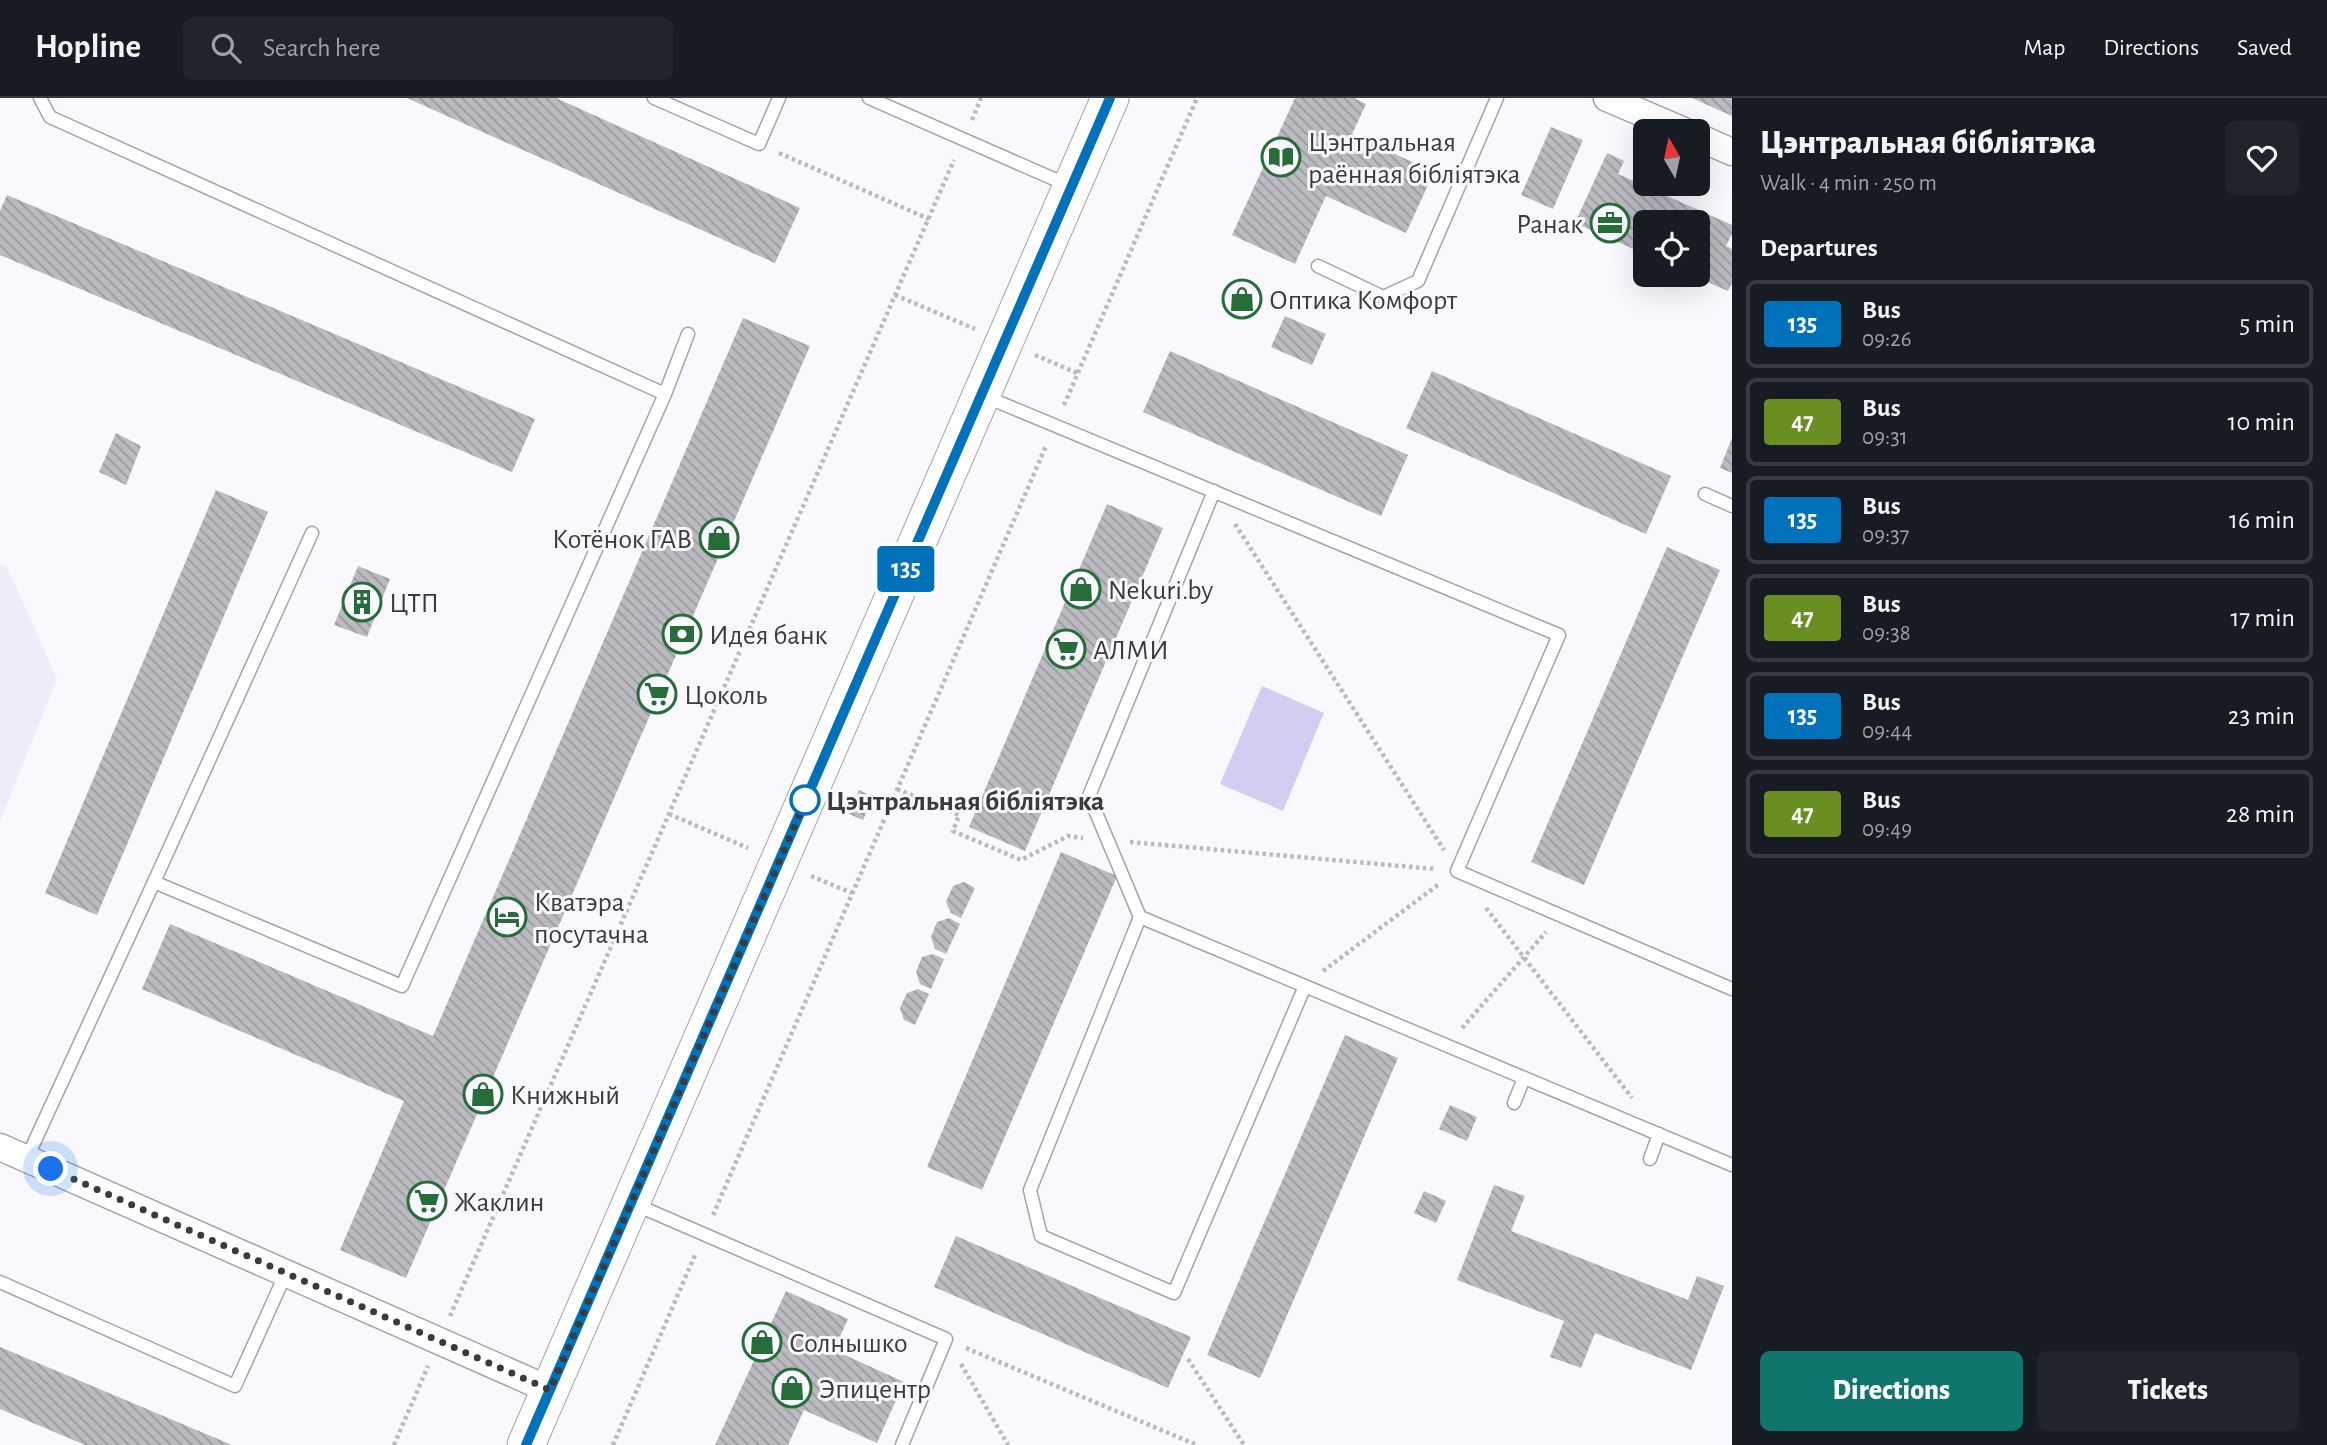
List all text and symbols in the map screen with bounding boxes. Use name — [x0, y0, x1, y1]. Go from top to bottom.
search box — [183, 17, 673, 80]
icon: search — [207, 29, 245, 67]
text: Hopline — [35, 31, 141, 64]
text: Search here — [263, 35, 381, 61]
text: Map — [2023, 36, 2065, 60]
text: Directions — [2103, 36, 2199, 60]
text: Saved — [2237, 36, 2292, 60]
north arrow — [1633, 119, 1710, 196]
map controls — [1633, 119, 1710, 287]
button: heart — [2225, 121, 2299, 195]
text: Цэнтральная бібліятэка — [1760, 127, 2096, 160]
place label: Цэнтральная раённая бібліятэка — [1308, 129, 1521, 189]
library icon: Цэнтральная раённая бібліятэка — [1260, 136, 1302, 178]
text: Walk · 4 min · 250 m — [1760, 172, 1937, 195]
office icon: Ранак — [1589, 202, 1631, 244]
button: locate — [1633, 210, 1710, 287]
place label: Ранак — [1516, 211, 1583, 239]
text: Departures — [1760, 235, 1878, 261]
shop icon: Оптика Комфорт — [1221, 278, 1263, 320]
place label: Оптика Комфорт — [1269, 287, 1458, 315]
text: Bus — [1862, 297, 1901, 323]
text: 5 min — [2239, 311, 2295, 337]
text: 135 — [1788, 312, 1817, 336]
text: 09:26 — [1862, 328, 1912, 351]
text: Bus — [1862, 395, 1901, 421]
text: 10 min — [2228, 409, 2295, 435]
text: 47 — [1791, 410, 1814, 434]
text: 09:31 — [1862, 426, 1908, 449]
text: Bus — [1862, 493, 1901, 519]
text: 16 min — [2229, 507, 2295, 533]
text: 135 — [1788, 508, 1817, 532]
shop icon: Котёнок ГАВ — [698, 517, 740, 559]
text: 09:37 — [1862, 524, 1909, 547]
place label: Котёнок ГАВ — [552, 526, 692, 554]
line badge: 135 — [866, 546, 946, 592]
text: 135 — [891, 557, 921, 581]
shop icon: Nekuri.by — [1060, 568, 1102, 610]
place label: Nekuri.by — [1108, 577, 1213, 605]
building icon: ЦТП — [341, 581, 383, 623]
place label: ЦТП — [389, 590, 439, 618]
text: Bus — [1862, 591, 1901, 617]
text: 17 min — [2230, 605, 2295, 631]
text: 47 — [1791, 606, 1814, 630]
bank icon: Идея банк — [661, 613, 703, 655]
place label: Идея банк — [709, 622, 827, 650]
text: 09:38 — [1862, 622, 1911, 645]
supermarket icon: АЛМИ — [1045, 628, 1087, 670]
place label: АЛМИ — [1093, 637, 1169, 665]
supermarket icon: Цоколь — [636, 673, 678, 715]
place label: Цоколь — [684, 682, 767, 710]
text: Bus — [1862, 689, 1901, 715]
text: 23 min — [2228, 703, 2295, 729]
text: 135 — [1788, 704, 1817, 728]
text: 09:44 — [1862, 720, 1912, 743]
marker: Цэнтральная бібліятэка — [790, 785, 820, 815]
text: Bus — [1862, 787, 1901, 813]
place label: Цэнтральная бібліятэка — [826, 788, 1104, 816]
text: 28 min — [2226, 801, 2295, 827]
text: 47 — [1791, 802, 1814, 826]
text: 09:49 — [1862, 818, 1912, 841]
place label: Кватэра посутачна — [534, 889, 649, 949]
hotel icon: Кватэра посутачна — [486, 896, 528, 938]
shop icon: Книжный — [462, 1073, 504, 1115]
place label: Книжный — [510, 1082, 620, 1110]
your location — [33, 1151, 68, 1186]
supermarket icon: Жаклин — [406, 1180, 448, 1222]
place label: Жаклин — [454, 1189, 545, 1217]
shop icon: Солнышко — [741, 1321, 783, 1363]
place label: Солнышко — [789, 1330, 907, 1358]
button: Directions — [1760, 1351, 2023, 1431]
button: Tickets — [2037, 1351, 2299, 1431]
shop icon: Эпицентр — [771, 1367, 813, 1409]
place label: Эпицентр — [819, 1376, 931, 1404]

